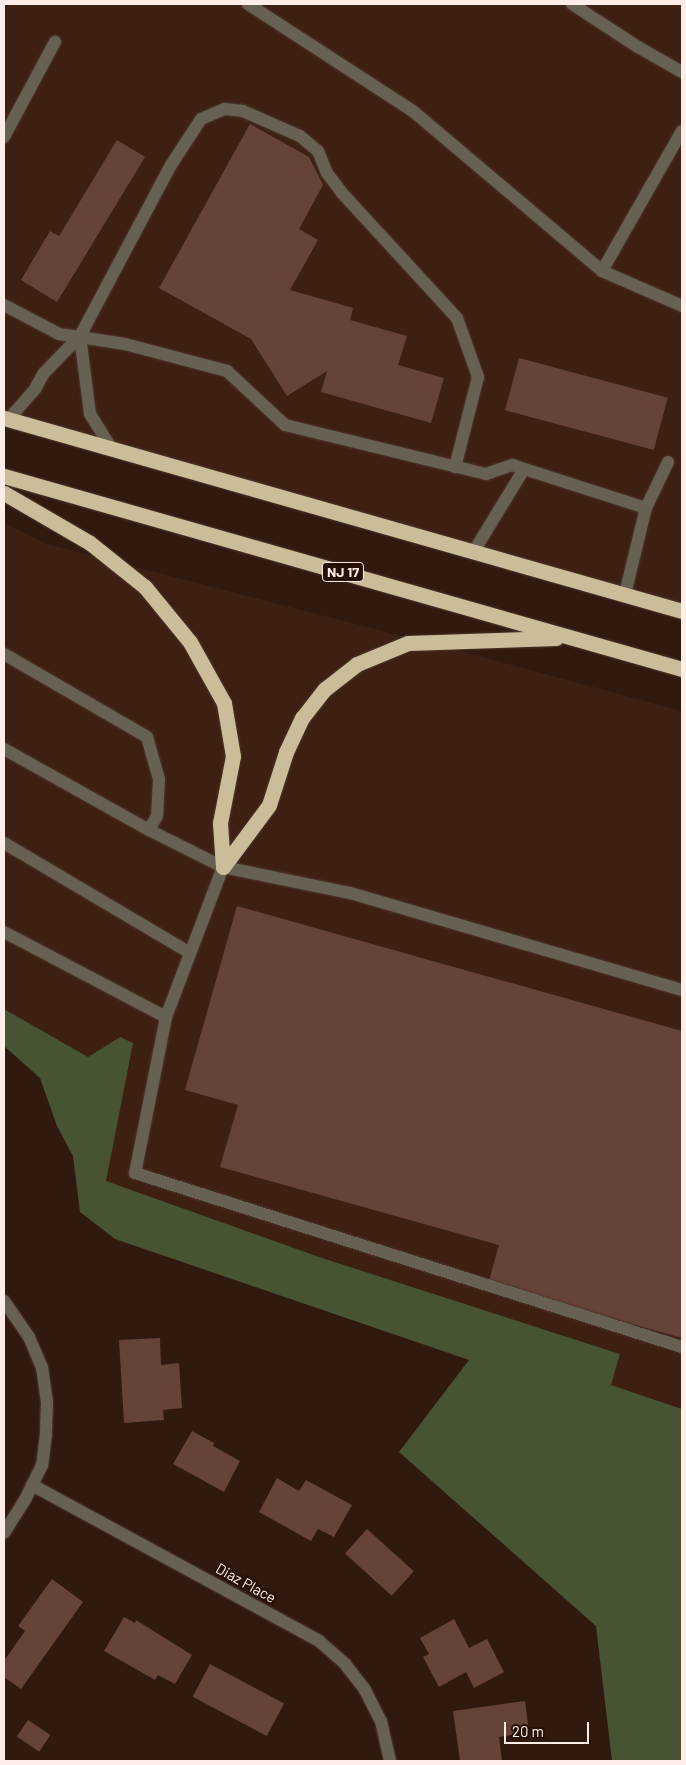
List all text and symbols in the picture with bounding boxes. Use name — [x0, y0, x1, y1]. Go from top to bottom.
road number: NJ 17 — [322, 560, 364, 584]
street label: Diaz Place — [213, 1559, 279, 1607]
scale bar — [506, 1712, 591, 1744]
text: 20 m — [512, 1722, 544, 1740]

